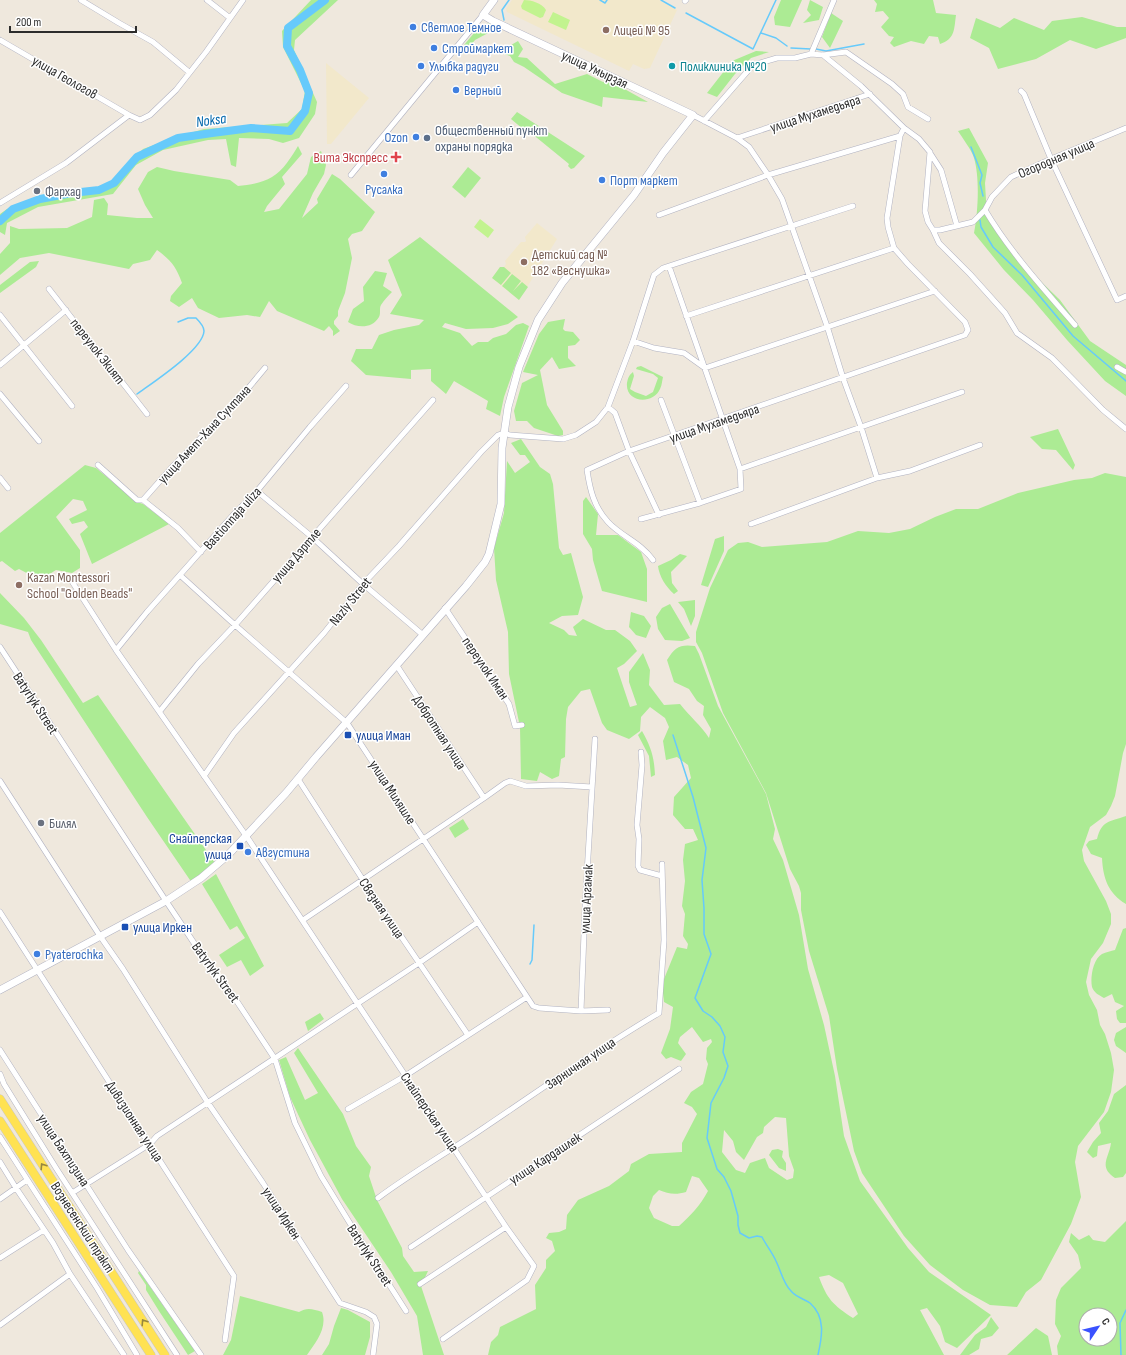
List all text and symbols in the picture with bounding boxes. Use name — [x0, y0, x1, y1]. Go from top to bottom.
scale bar — [10, 8, 136, 34]
text: 200 m — [16, 15, 42, 30]
place label: Светлое Темное — [421, 19, 501, 36]
marker: Светлое Темное — [408, 22, 418, 32]
place label: Лицей № 95 — [613, 22, 670, 39]
marker: Лицей № 95 — [601, 25, 611, 35]
place label: Строймаркет — [442, 40, 513, 57]
marker: Строймаркет — [429, 43, 439, 53]
street label: улица Умырзая — [559, 47, 631, 92]
street label: улица Геологов — [29, 52, 101, 103]
place label: Улыбка радуги — [429, 58, 499, 75]
place label: Поликлиника №20 — [680, 58, 767, 75]
marker: Улыбка радуги — [416, 61, 426, 71]
marker: Поликлиника №20 — [667, 61, 677, 71]
place label: Верный — [464, 82, 501, 99]
marker: Верный — [451, 85, 461, 95]
street label: улица Мухамедьяра — [768, 91, 863, 136]
water label: Noksa — [195, 109, 227, 132]
place label: Общественный пункт охраны порядка — [435, 122, 548, 155]
place label: Ozon — [384, 129, 408, 146]
marker: Ozon — [411, 132, 421, 142]
marker: Общественный пункт охраны порядка — [422, 133, 432, 143]
street label: Огородная улица — [1015, 135, 1097, 182]
place label: Вита Экспресс — [314, 149, 388, 166]
marker: Вита Экспресс — [391, 152, 401, 162]
marker: Русалка — [379, 169, 389, 179]
place label: Порт маркет — [610, 172, 678, 189]
marker: Порт маркет — [597, 175, 607, 185]
place label: Русалка — [365, 181, 403, 198]
place label: Фархад — [45, 183, 81, 200]
marker: Фархад — [32, 186, 42, 196]
place label: Детский сад № 182 «Веснушка» — [532, 246, 610, 279]
marker: Детский сад № 182 «Веснушка» — [519, 257, 529, 267]
street label: переулок Экият — [67, 315, 129, 388]
street label: улица Амет-Хана Султана — [154, 381, 255, 487]
street label: улица Мухамедьяра — [667, 400, 761, 447]
street label: Bastionnaja uliza — [200, 483, 265, 553]
street label: улица Дэртле — [268, 524, 325, 586]
place label: Kazan Montessori School "Golden Beads" — [27, 569, 132, 602]
street label: Nazly Street — [326, 574, 375, 629]
marker: Kazan Montessori School "Golden Beads" — [14, 580, 24, 590]
street label: переулок Иман — [458, 634, 513, 703]
street label: Batyrlyk Street — [9, 669, 62, 737]
street label: Добротная улица — [409, 692, 470, 773]
place label: улица Иман — [356, 727, 411, 744]
marker: улица Иман — [343, 730, 353, 740]
street label: улица Миляшле — [365, 757, 420, 828]
place label: Билял — [49, 815, 76, 832]
marker: Билял — [36, 818, 46, 828]
place label: Снайперская улица — [169, 830, 232, 863]
marker: Снайперская улица — [235, 841, 245, 851]
place label: Августина — [255, 844, 310, 861]
marker: Августина — [243, 847, 253, 857]
street label: улица Аргамак — [576, 863, 597, 934]
street label: Связная улица — [355, 875, 408, 942]
place label: улица Иркен — [133, 919, 192, 936]
marker: улица Иркен — [120, 922, 130, 932]
street label: Batyrlyk Street — [188, 939, 243, 1006]
place label: Pyaterochka — [45, 946, 103, 963]
marker: Pyaterochka — [32, 949, 42, 959]
street label: Зарничная улица — [542, 1034, 619, 1093]
street label: Снайперская улица — [397, 1069, 462, 1155]
street label: Дивизионная улица — [102, 1078, 167, 1165]
street label: улица Бахтизина — [34, 1111, 93, 1190]
street label: улица Кардашлек — [506, 1128, 585, 1188]
one-way arrow — [40, 1163, 48, 1170]
street label: Вознесенский тракт — [47, 1179, 118, 1276]
street label: улица Иркен — [258, 1184, 305, 1243]
street label: Batyrlyk Street — [343, 1221, 396, 1289]
north arrow — [1078, 1307, 1118, 1347]
text: С — [1099, 1316, 1113, 1328]
one-way arrow — [141, 1319, 149, 1326]

